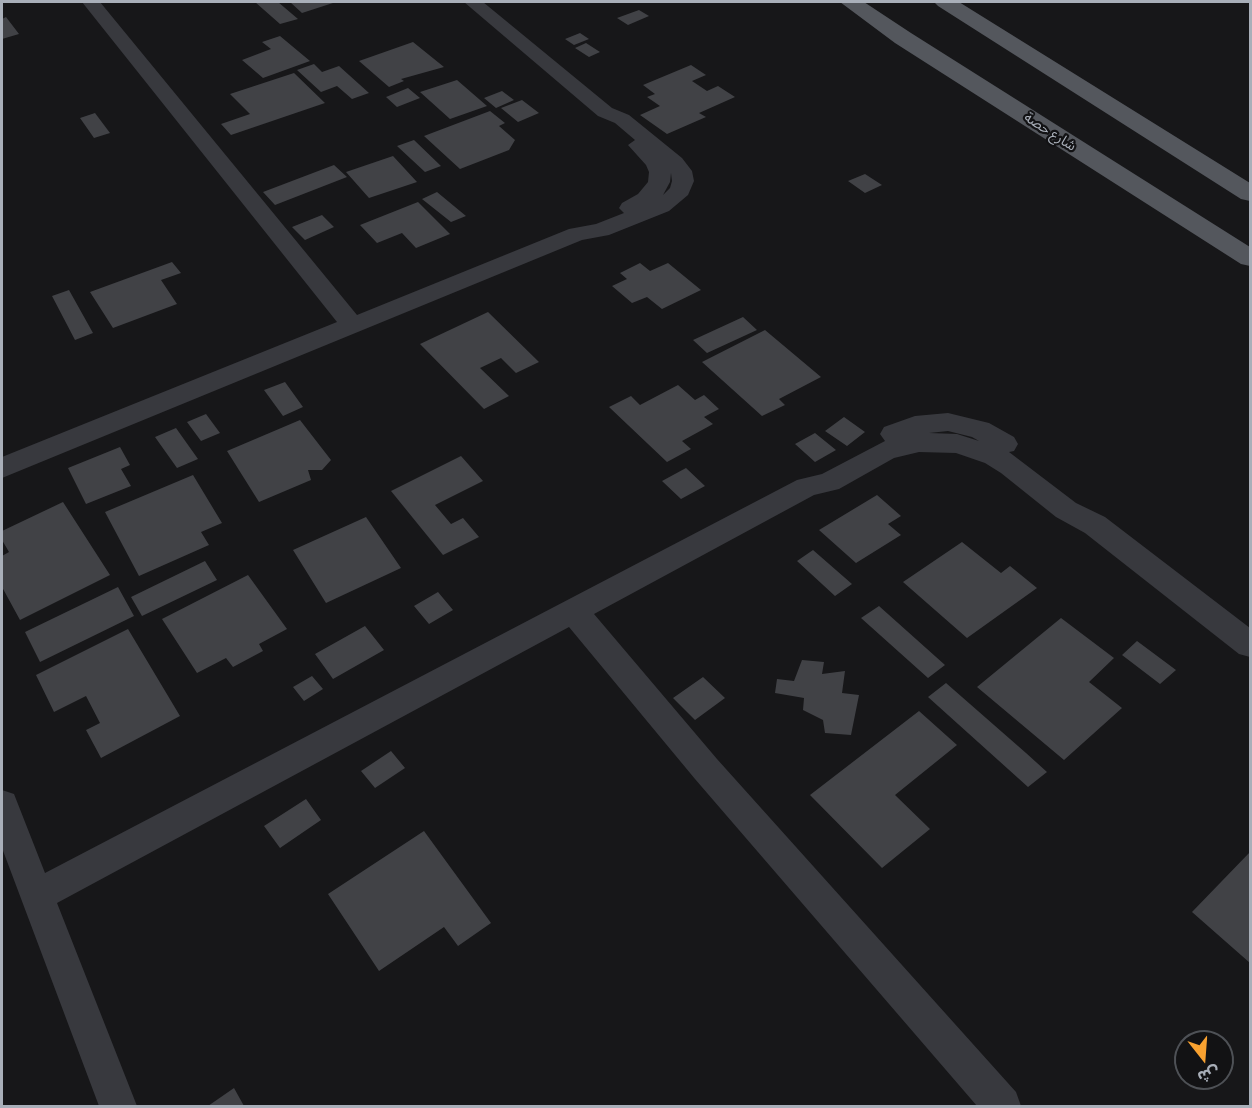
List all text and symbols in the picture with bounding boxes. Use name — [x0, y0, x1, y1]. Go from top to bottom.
street label: شارع حصة — [1021, 109, 1079, 155]
north arrow — [1174, 1030, 1234, 1090]
text: ش — [1195, 1063, 1222, 1088]

